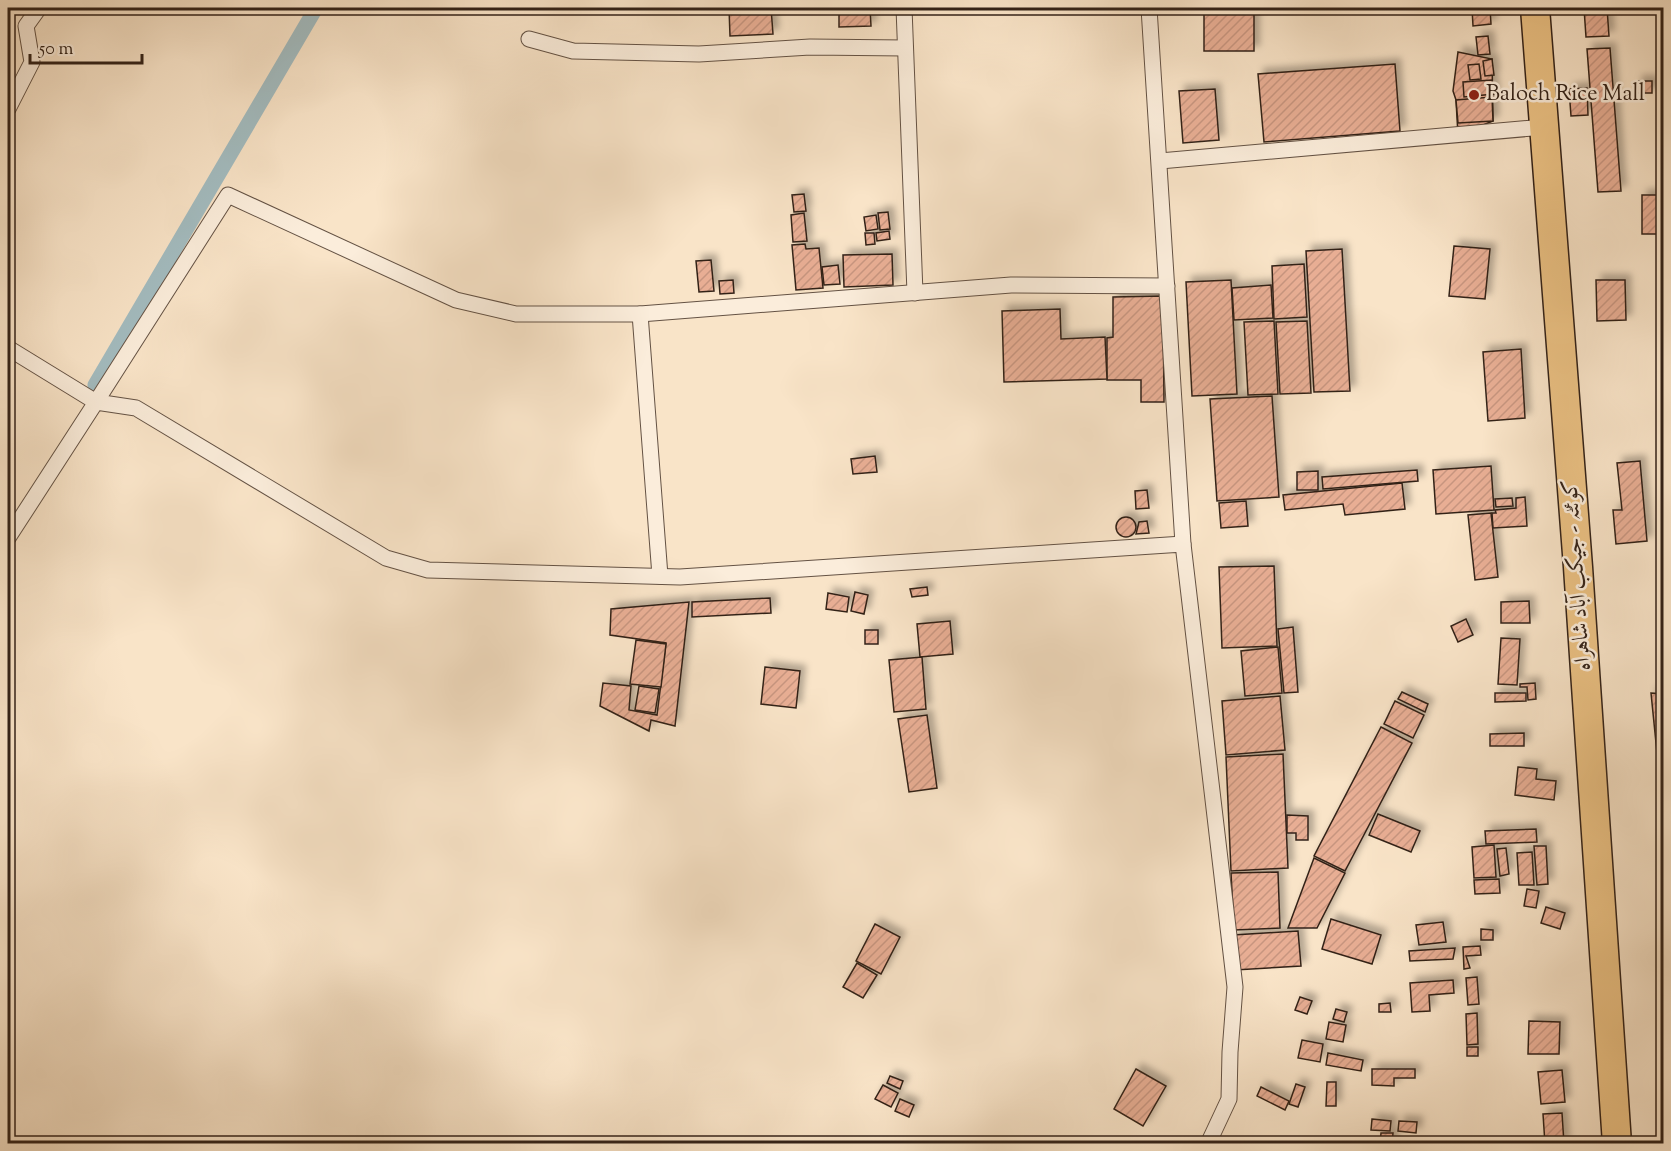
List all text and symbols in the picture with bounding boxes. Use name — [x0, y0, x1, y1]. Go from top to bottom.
scale bar — [30, 27, 142, 65]
text: 50 m — [38, 37, 74, 63]
place label: Baloch Rice Mall — [1486, 79, 1645, 111]
marker: Baloch Rice Mall — [1467, 88, 1481, 102]
street label: کوئٹہ - جیکب آباد شاہراہ — [1555, 478, 1601, 672]

